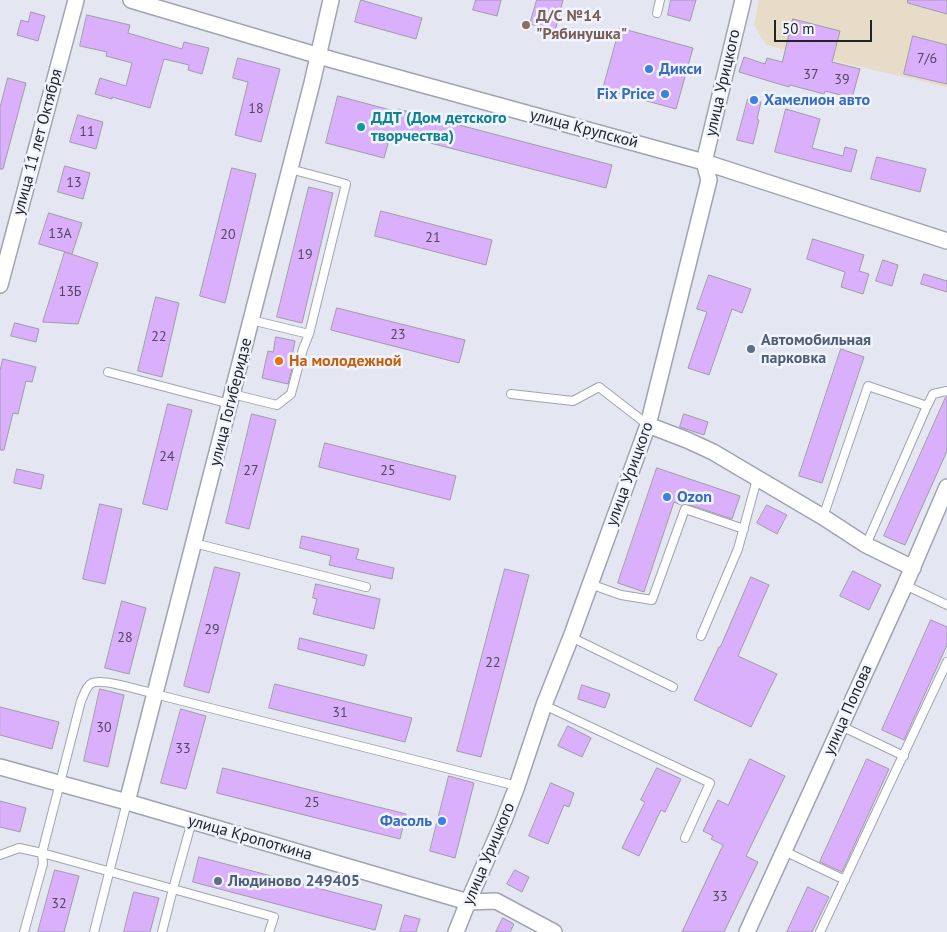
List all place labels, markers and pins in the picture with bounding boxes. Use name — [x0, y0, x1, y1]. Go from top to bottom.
place label: Д/С №14 "Рябинушка" — [536, 6, 627, 44]
marker: Д/С №14 "Рябинушка" — [520, 19, 532, 31]
place label: Дикси — [659, 59, 702, 79]
marker: Дикси — [643, 63, 655, 75]
place label: Fix Price — [597, 84, 655, 104]
marker: Fix Price — [659, 88, 671, 100]
place label: Хамелион авто — [764, 90, 870, 110]
marker: Хамелион авто — [748, 94, 760, 106]
place label: ДДТ (Дом детского творчества) — [371, 108, 507, 146]
marker: ДДТ (Дом детского творчества) — [355, 121, 367, 133]
place label: Автомобильная парковка — [761, 330, 871, 368]
marker: Автомобильная парковка — [745, 343, 757, 355]
place label: На молодежной — [289, 351, 402, 371]
marker: На молодежной — [273, 355, 285, 367]
place label: Ozon — [677, 487, 712, 507]
marker: Ozon — [661, 491, 673, 503]
place label: Фасоль — [380, 811, 432, 831]
marker: Фасоль — [436, 815, 448, 827]
place label: Людиново 249405 — [228, 871, 360, 891]
marker: Людиново 249405 — [212, 875, 224, 887]

